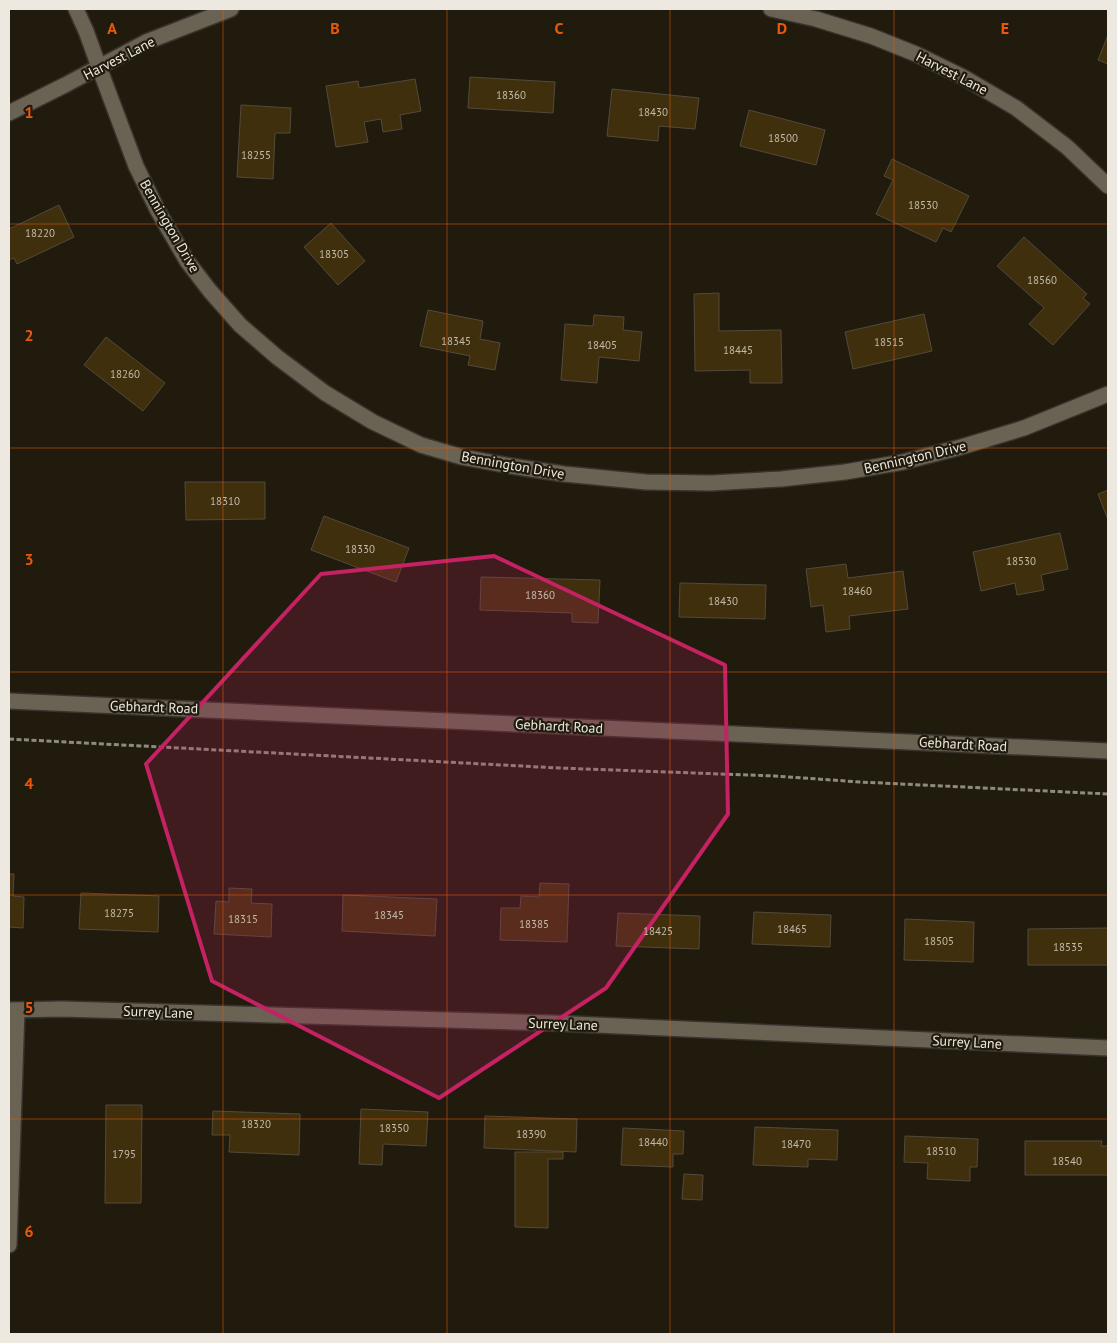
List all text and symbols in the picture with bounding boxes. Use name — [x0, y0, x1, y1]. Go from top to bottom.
text: A — [107, 18, 117, 38]
text: B — [330, 18, 340, 38]
text: C — [555, 18, 564, 38]
text: D — [777, 18, 787, 38]
text: E — [1001, 18, 1009, 38]
street label: Harvest Lane — [80, 32, 158, 84]
street label: Harvest Lane — [913, 47, 991, 99]
house number: 18360 — [496, 88, 526, 102]
text: 1 — [24, 102, 34, 122]
house number: 18430 — [638, 105, 668, 119]
house number: 18500 — [768, 131, 798, 145]
house number: 18255 — [241, 148, 271, 162]
street label: Bennington Drive — [136, 176, 204, 276]
house number: 18530 — [908, 198, 938, 212]
house number: 18220 — [25, 226, 55, 240]
house number: 18305 — [319, 247, 349, 261]
house number: 18560 — [1027, 273, 1057, 287]
text: 2 — [24, 325, 34, 345]
house number: 18345 — [441, 334, 471, 348]
house number: 18515 — [874, 335, 904, 349]
house number: 18405 — [587, 338, 617, 352]
house number: 18445 — [723, 343, 753, 357]
house number: 18260 — [110, 367, 140, 381]
street label: Bennington Drive — [862, 436, 968, 478]
street label: Bennington Drive — [460, 447, 566, 483]
house number: 18310 — [210, 494, 240, 508]
house number: 18330 — [345, 542, 375, 556]
text: 3 — [24, 549, 34, 569]
house number: 18530 — [1006, 554, 1036, 568]
house number: 18460 — [842, 584, 872, 598]
house number: 18360 — [525, 588, 555, 602]
house number: 18430 — [708, 594, 738, 608]
street label: Gebhardt Road — [110, 696, 198, 718]
street label: Gebhardt Road — [514, 715, 604, 737]
street label: Gebhardt Road — [918, 733, 1008, 755]
text: 4 — [24, 773, 34, 793]
house number: 18275 — [104, 906, 134, 920]
house number: 18345 — [374, 908, 404, 922]
house number: 18315 — [228, 912, 258, 926]
house number: 18385 — [519, 917, 549, 931]
house number: 18465 — [777, 922, 807, 936]
house number: 18425 — [643, 924, 673, 938]
house number: 18505 — [924, 934, 954, 948]
house number: 18535 — [1053, 940, 1083, 954]
text: 5 — [24, 997, 34, 1017]
street label: Surrey Lane — [123, 1002, 193, 1022]
street label: Surrey Lane — [528, 1014, 598, 1034]
street label: Surrey Lane — [932, 1031, 1002, 1053]
house number: 18320 — [241, 1117, 271, 1131]
house number: 18350 — [379, 1121, 409, 1135]
house number: 18390 — [516, 1127, 546, 1141]
house number: 18440 — [638, 1135, 668, 1149]
house number: 18470 — [781, 1137, 811, 1151]
house number: 18510 — [926, 1144, 956, 1158]
house number: 1795 — [112, 1147, 136, 1161]
house number: 18540 — [1052, 1154, 1082, 1168]
text: 6 — [24, 1221, 34, 1241]

